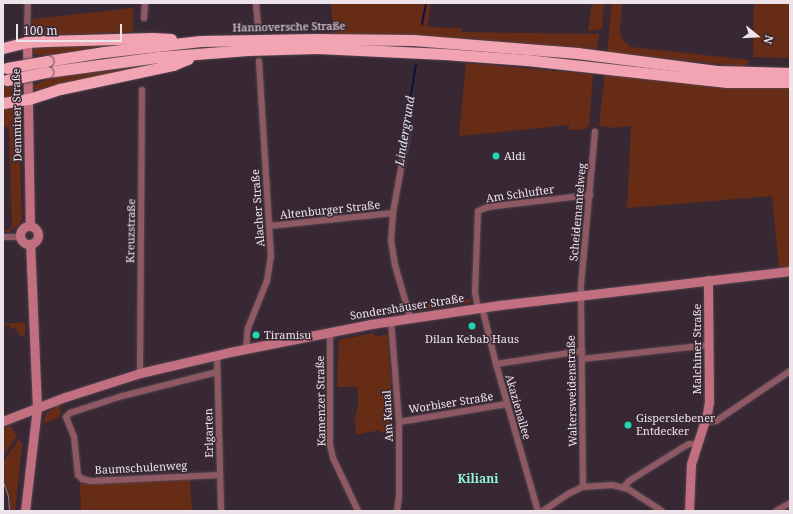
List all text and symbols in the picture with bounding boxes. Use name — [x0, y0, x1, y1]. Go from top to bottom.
scale bar — [18, 16, 124, 42]
north arrow — [737, 16, 777, 56]
street label: Hannoversche Straße — [232, 19, 346, 35]
text: 100 m — [23, 22, 58, 39]
text: N — [760, 33, 777, 46]
street label: Demminer Straße — [10, 68, 24, 162]
water label: Lindergrund — [392, 95, 418, 167]
place label: Aldi — [504, 149, 525, 163]
marker: Aldi — [491, 151, 501, 161]
street label: Scheidemantelweg — [567, 162, 589, 262]
street label: Alacher Straße — [249, 169, 267, 247]
street label: Am Schlufter — [485, 183, 555, 205]
street label: Altenburger Straße — [279, 198, 381, 222]
street label: Kreuzstraße — [124, 199, 138, 263]
street label: Sondershäuser Straße — [349, 291, 465, 323]
street label: Malchiner Straße — [690, 304, 704, 394]
marker: Dilan Kebab Haus — [467, 321, 477, 331]
place label: Tiramisu — [264, 328, 311, 342]
marker: Tiramisu — [251, 330, 261, 340]
place label: Dilan Kebab Haus — [425, 332, 519, 346]
street label: Waltersweidenstraße — [564, 335, 580, 447]
street label: Kamenzer Straße — [314, 355, 328, 447]
street label: Akazienallee — [502, 373, 534, 441]
street label: Am Kanal — [380, 390, 396, 442]
street label: Worbiser Straße — [408, 390, 494, 416]
street label: Erlgarten — [202, 408, 216, 458]
place label: Gisperslebener Entdecker — [636, 412, 715, 438]
marker: Gisperslebener Entdecker — [623, 420, 633, 430]
street label: Baumschulenweg — [94, 459, 188, 477]
district label: Kiliani — [458, 472, 498, 486]

